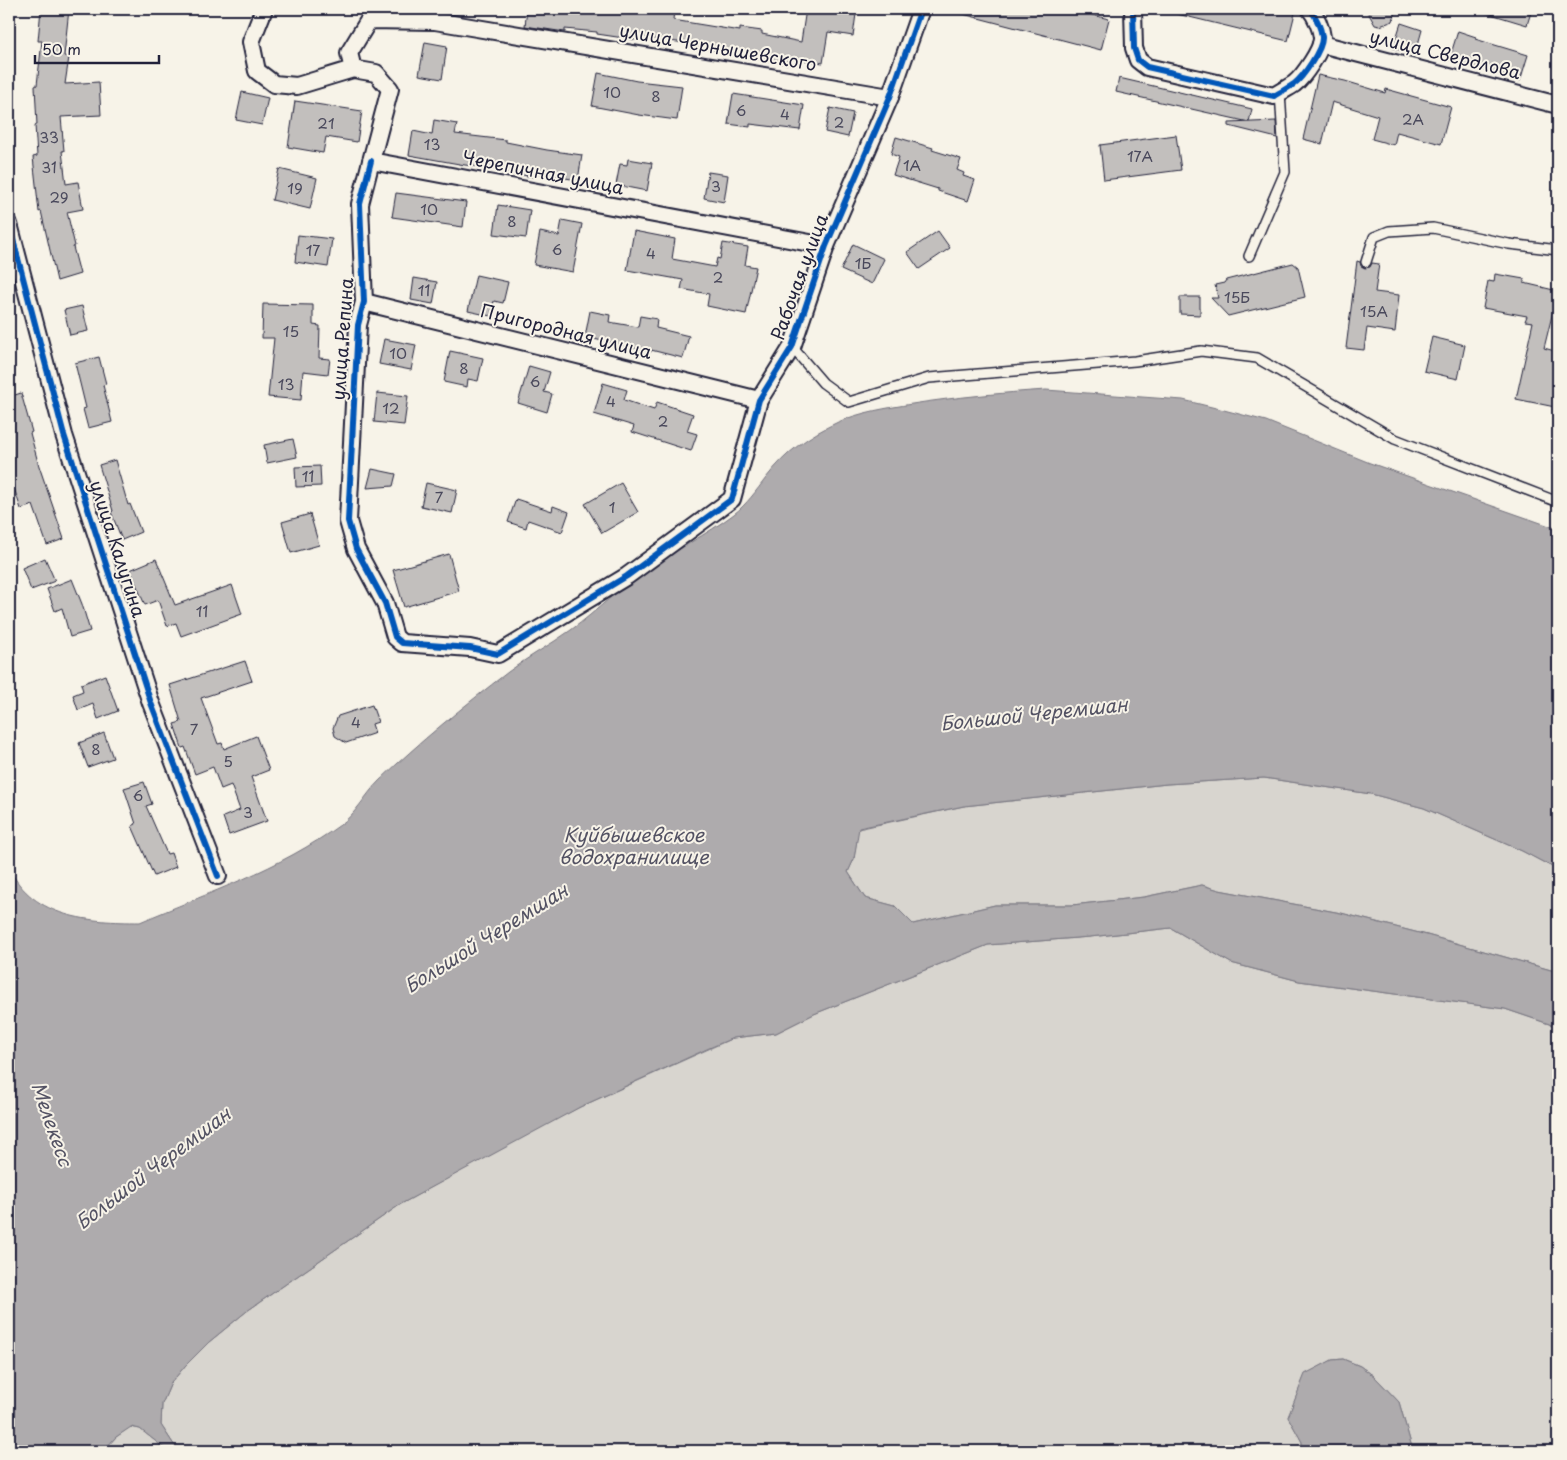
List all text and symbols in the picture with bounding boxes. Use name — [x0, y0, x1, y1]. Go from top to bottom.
street label: улица Чернышевского — [618, 16, 819, 77]
street label: улица Свердлова — [1367, 22, 1524, 86]
scale bar — [35, 32, 159, 64]
text: 50 m — [42, 37, 81, 60]
house number: 10 — [603, 80, 621, 103]
house number: 8 — [651, 84, 661, 107]
house number: 6 — [736, 98, 746, 121]
house number: 4 — [780, 102, 790, 125]
house number: 2А — [1402, 107, 1424, 130]
house number: 2 — [834, 110, 844, 133]
house number: 21 — [317, 111, 335, 134]
house number: 33 — [39, 125, 59, 148]
house number: 13 — [424, 132, 440, 155]
street label: Черепичная улица — [460, 143, 627, 201]
house number: 17А — [1127, 144, 1153, 167]
house number: 1А — [903, 153, 921, 176]
house number: 31 — [41, 155, 57, 178]
house number: 3 — [711, 174, 721, 197]
house number: 19 — [287, 176, 303, 199]
house number: 29 — [49, 185, 69, 208]
house number: 10 — [420, 197, 438, 220]
house number: 8 — [507, 209, 517, 232]
street label: Рабочая улица — [763, 209, 834, 343]
house number: 6 — [552, 237, 562, 260]
house number: 17 — [306, 238, 320, 261]
house number: 4 — [646, 241, 656, 264]
house number: 1Б — [855, 251, 871, 274]
house number: 2 — [713, 265, 723, 288]
street label: улица Репина — [324, 276, 359, 401]
house number: 11 — [418, 278, 430, 301]
house number: 15Б — [1224, 285, 1250, 308]
street label: Пригородная улица — [478, 296, 656, 365]
house number: 15А — [1360, 299, 1388, 322]
house number: 15 — [283, 319, 299, 342]
house number: 10 — [389, 341, 407, 364]
house number: 8 — [459, 356, 469, 379]
house number: 6 — [530, 369, 540, 392]
house number: 13 — [278, 372, 294, 395]
house number: 4 — [606, 389, 616, 412]
house number: 12 — [382, 396, 400, 419]
house number: 2 — [658, 409, 668, 432]
house number: 11 — [302, 464, 314, 487]
street label: улица Калугина — [84, 476, 154, 621]
house number: 7 — [435, 485, 444, 508]
house number: 1 — [609, 495, 615, 518]
house number: 11 — [196, 599, 208, 622]
water label: Большой Черемшан — [939, 689, 1130, 737]
house number: 4 — [351, 710, 361, 733]
house number: 7 — [190, 717, 199, 740]
house number: 8 — [91, 737, 101, 760]
house number: 5 — [223, 749, 233, 772]
house number: 6 — [133, 783, 143, 806]
house number: 3 — [243, 800, 253, 823]
water label: Куйбышевское водохранилище — [559, 820, 709, 870]
water label: Большой Черемшан — [398, 875, 574, 999]
water label: Мелекесс — [25, 1078, 81, 1171]
water label: Большой Черемшан — [69, 1099, 237, 1235]

